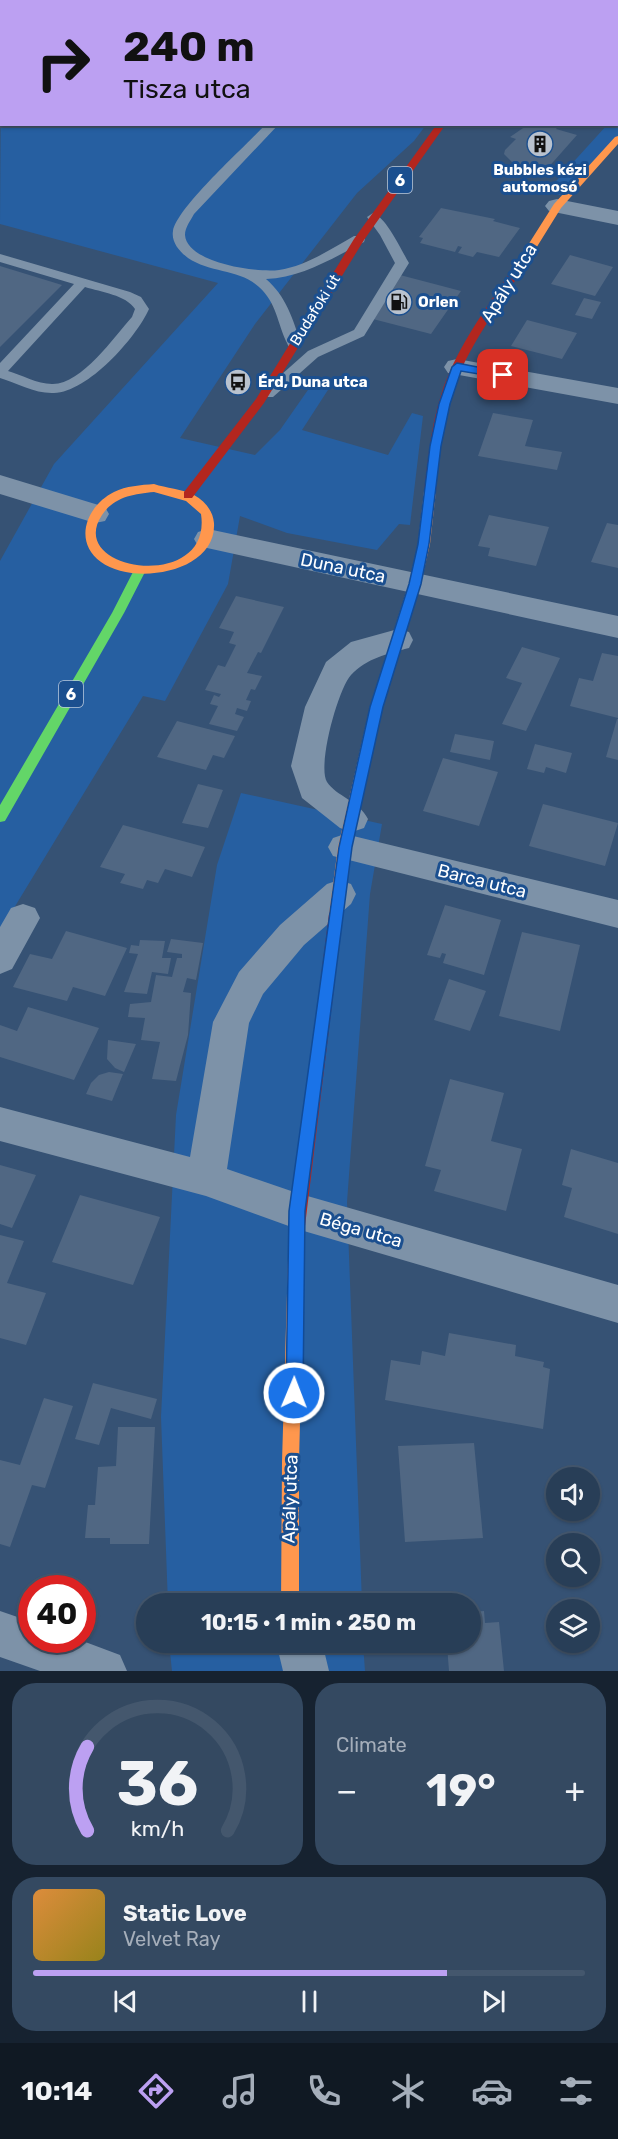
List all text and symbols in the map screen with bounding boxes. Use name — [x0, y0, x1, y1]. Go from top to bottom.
text: 240 m — [123, 22, 255, 72]
icon: right — [24, 24, 102, 102]
text: Tisza utca — [123, 73, 251, 105]
building icon: Bubbles kézi automosó — [525, 129, 555, 159]
place label: Bubbles kézi automosó — [493, 161, 587, 196]
road number: 6 — [388, 167, 412, 193]
street label: Apály utca — [476, 240, 542, 326]
street label: Budafoki út — [286, 271, 344, 349]
fuel station icon: Orlen — [384, 287, 414, 317]
place label: Orlen — [418, 293, 458, 311]
pin — [477, 349, 528, 400]
icon: arrive — [486, 358, 519, 391]
bus stop icon: Érd, Duna utca — [223, 367, 253, 397]
place label: Érd, Duna utca — [258, 373, 368, 391]
street label: Duna utca — [299, 548, 387, 588]
road number: 6 — [59, 681, 83, 707]
street label: Barca utca — [435, 859, 529, 903]
street label: Béga utca — [317, 1208, 405, 1252]
position arrow — [262, 1361, 326, 1425]
street label: Apály utca — [277, 1454, 303, 1544]
map controls — [546, 1467, 600, 1653]
button: sound — [546, 1467, 600, 1521]
button: search — [546, 1533, 600, 1587]
speed limit sign: 40 — [18, 1575, 96, 1653]
button: layers — [546, 1599, 600, 1653]
text: 10:15 · 1 min · 250 m — [201, 1609, 416, 1636]
text: Climate — [336, 1733, 407, 1757]
text: 36 — [117, 1747, 198, 1821]
text: 19° — [426, 1764, 496, 1817]
text: − — [336, 1771, 357, 1810]
text: + — [564, 1771, 585, 1810]
text: km/h — [131, 1816, 184, 1841]
text: Static Love — [123, 1900, 247, 1927]
text: Velvet Ray — [123, 1927, 221, 1951]
icon: previous — [109, 1985, 142, 2018]
icon: pause — [293, 1985, 326, 2018]
icon: next — [477, 1985, 510, 2018]
icon: directions — [135, 2070, 177, 2112]
icon: music — [219, 2070, 261, 2112]
icon: phone — [303, 2070, 345, 2112]
icon: climate — [387, 2070, 429, 2112]
icon: car — [471, 2070, 513, 2112]
icon: filters — [555, 2070, 597, 2112]
text: 10:14 — [21, 2075, 93, 2107]

